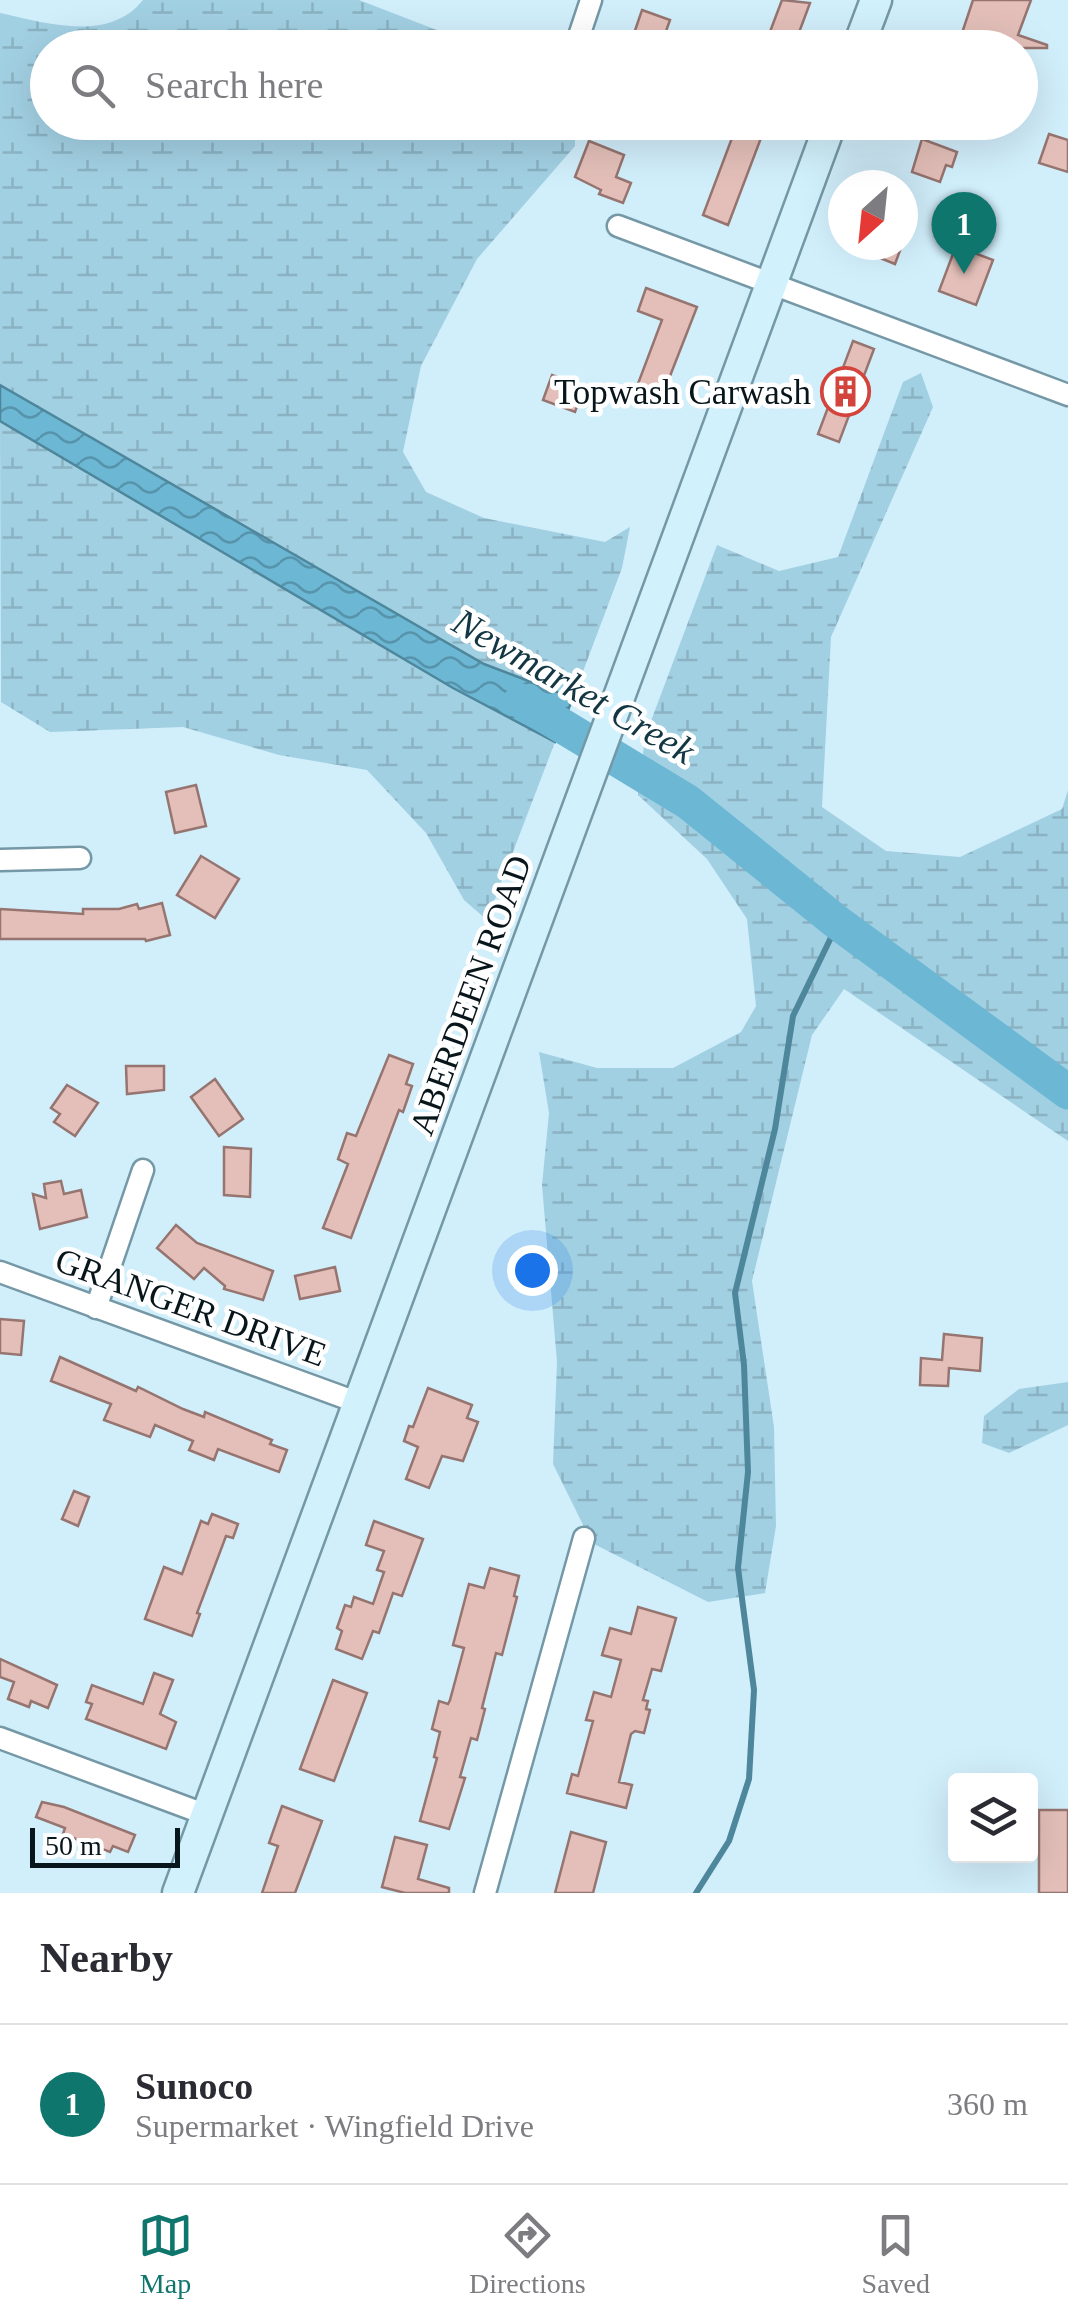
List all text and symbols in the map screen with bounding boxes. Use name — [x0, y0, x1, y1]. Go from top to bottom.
search box — [30, 30, 1038, 140]
icon: search — [65, 58, 120, 113]
text: Search here — [145, 64, 323, 106]
north arrow — [828, 170, 918, 260]
pin: 1 — [932, 192, 996, 274]
building icon: Topwash Carwash — [820, 366, 872, 418]
place label: Topwash Carwash — [554, 373, 811, 412]
water label: Newmarket Creek — [445, 599, 703, 773]
street label: ABERDEEN ROAD — [402, 850, 539, 1140]
street label: GRANGER DRIVE — [50, 1240, 331, 1375]
your location — [507, 1245, 558, 1296]
map controls — [948, 1773, 1038, 1863]
button: layers — [948, 1773, 1038, 1863]
scale bar — [30, 1823, 180, 1868]
text: 50 m — [45, 1830, 102, 1861]
text: Nearby — [40, 1935, 173, 1981]
text: Sunoco — [135, 2065, 253, 2107]
text: 1 — [65, 2086, 81, 2122]
text: 360 m — [947, 2086, 1028, 2122]
text: Supermarket · Wingfield Drive — [135, 2108, 534, 2144]
tab: Map — [138, 2208, 193, 2300]
tab: Directions — [469, 2208, 586, 2300]
tab: Saved — [862, 2208, 930, 2300]

